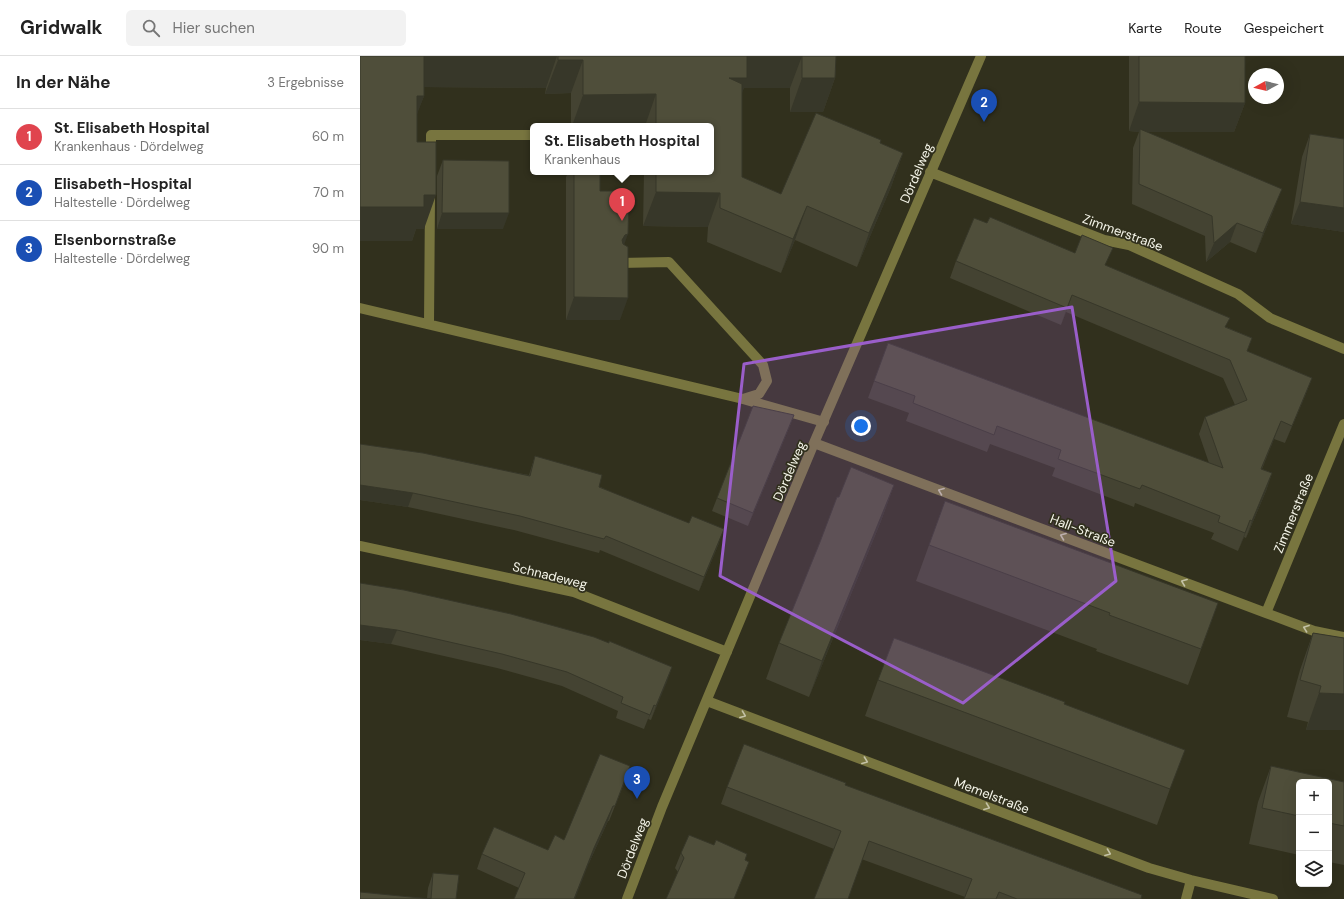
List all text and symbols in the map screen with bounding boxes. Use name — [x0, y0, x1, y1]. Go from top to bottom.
search box — [126, 10, 406, 46]
text: Gridwalk — [20, 15, 102, 40]
icon: search — [140, 17, 162, 39]
text: Hier suchen — [172, 18, 255, 38]
text: Karte — [1128, 19, 1162, 37]
text: Route — [1184, 19, 1222, 37]
text: Gespeichert — [1244, 19, 1324, 37]
north arrow — [1248, 68, 1284, 104]
text: In der Nähe — [16, 71, 111, 93]
text: 3 Ergebnisse — [267, 74, 344, 91]
pin: 2 — [971, 89, 997, 122]
text: St. Elisabeth Hospital — [54, 118, 210, 138]
popup — [530, 123, 714, 175]
text: 1 — [27, 128, 31, 145]
text: 60 m — [312, 128, 344, 145]
text: St. Elisabeth Hospital — [544, 131, 700, 151]
text: Krankenhaus · Dördelweg — [54, 138, 204, 155]
street label: Dördelweg — [896, 140, 937, 206]
text: Krankenhaus — [544, 151, 621, 168]
text: Elisabeth-Hospital — [54, 174, 192, 194]
text: 2 — [25, 184, 33, 201]
text: 70 m — [313, 184, 344, 201]
pin: 1 — [609, 188, 635, 221]
text: Haltestelle · Dördelweg — [54, 194, 190, 211]
street label: Zimmerstraße — [1080, 210, 1165, 255]
text: Elsenbornstraße — [54, 230, 176, 250]
text: 3 — [25, 240, 33, 257]
text: 90 m — [312, 240, 344, 257]
text: Haltestelle · Dördelweg — [54, 250, 190, 267]
your location — [851, 416, 871, 436]
street label: Dördelweg — [769, 438, 810, 504]
street label: Zimmerstraße — [1270, 471, 1317, 556]
one-way arrow — [938, 487, 945, 495]
street label: Hall-Straße — [1048, 510, 1118, 551]
one-way arrow — [1059, 533, 1066, 541]
street label: Schnadeweg — [511, 558, 589, 593]
one-way arrow — [1181, 579, 1188, 587]
one-way arrow — [1303, 624, 1310, 632]
one-way arrow — [740, 710, 747, 718]
one-way arrow — [862, 756, 869, 764]
pin: 3 — [624, 766, 650, 799]
street label: Memelstraße — [952, 773, 1032, 818]
map controls — [1296, 779, 1332, 887]
button: + — [1296, 779, 1332, 815]
one-way arrow — [983, 802, 990, 810]
street label: Dördelweg — [613, 815, 652, 881]
button: − — [1296, 815, 1332, 851]
one-way arrow — [1105, 848, 1112, 856]
button: layers — [1296, 851, 1332, 887]

